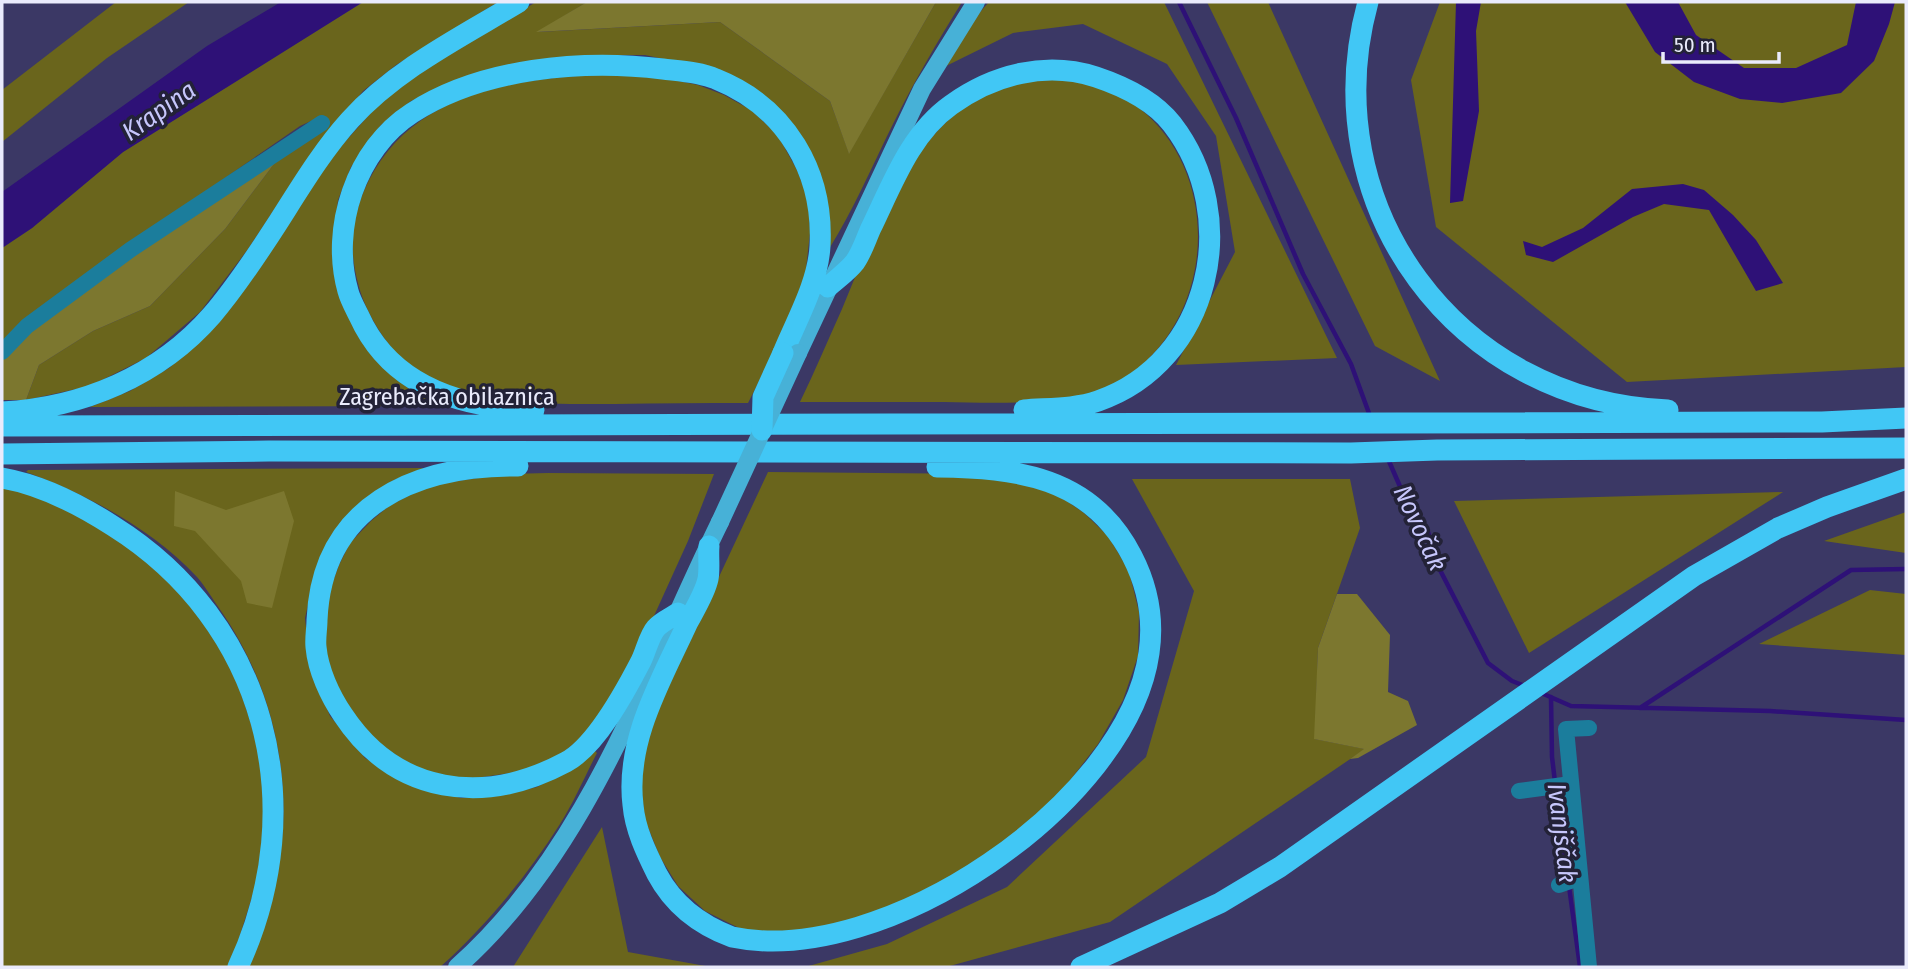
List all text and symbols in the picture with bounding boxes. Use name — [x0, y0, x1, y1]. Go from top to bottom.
scale bar — [1663, 21, 1778, 65]
text: 50 m — [1674, 32, 1716, 58]
water label: Krapina — [116, 75, 202, 147]
street label: Zagrebačka obilaznica — [339, 383, 555, 411]
water label: Novočak — [1387, 480, 1453, 576]
water label: Ivanjščak — [1541, 782, 1583, 885]

